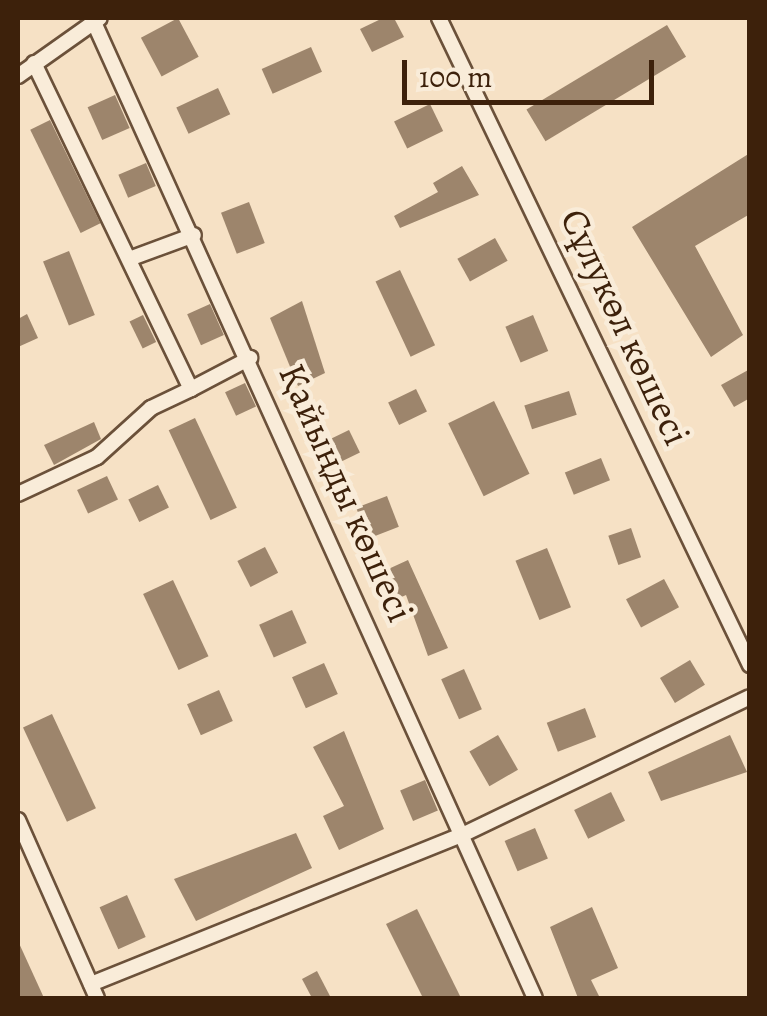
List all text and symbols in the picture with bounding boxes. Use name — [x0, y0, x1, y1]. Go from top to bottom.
scale bar — [407, 40, 660, 102]
text: 100 m — [419, 57, 492, 97]
street label: Сұлукөл көшесі — [550, 202, 700, 452]
street label: Қайыңды көшесі — [269, 357, 423, 629]

